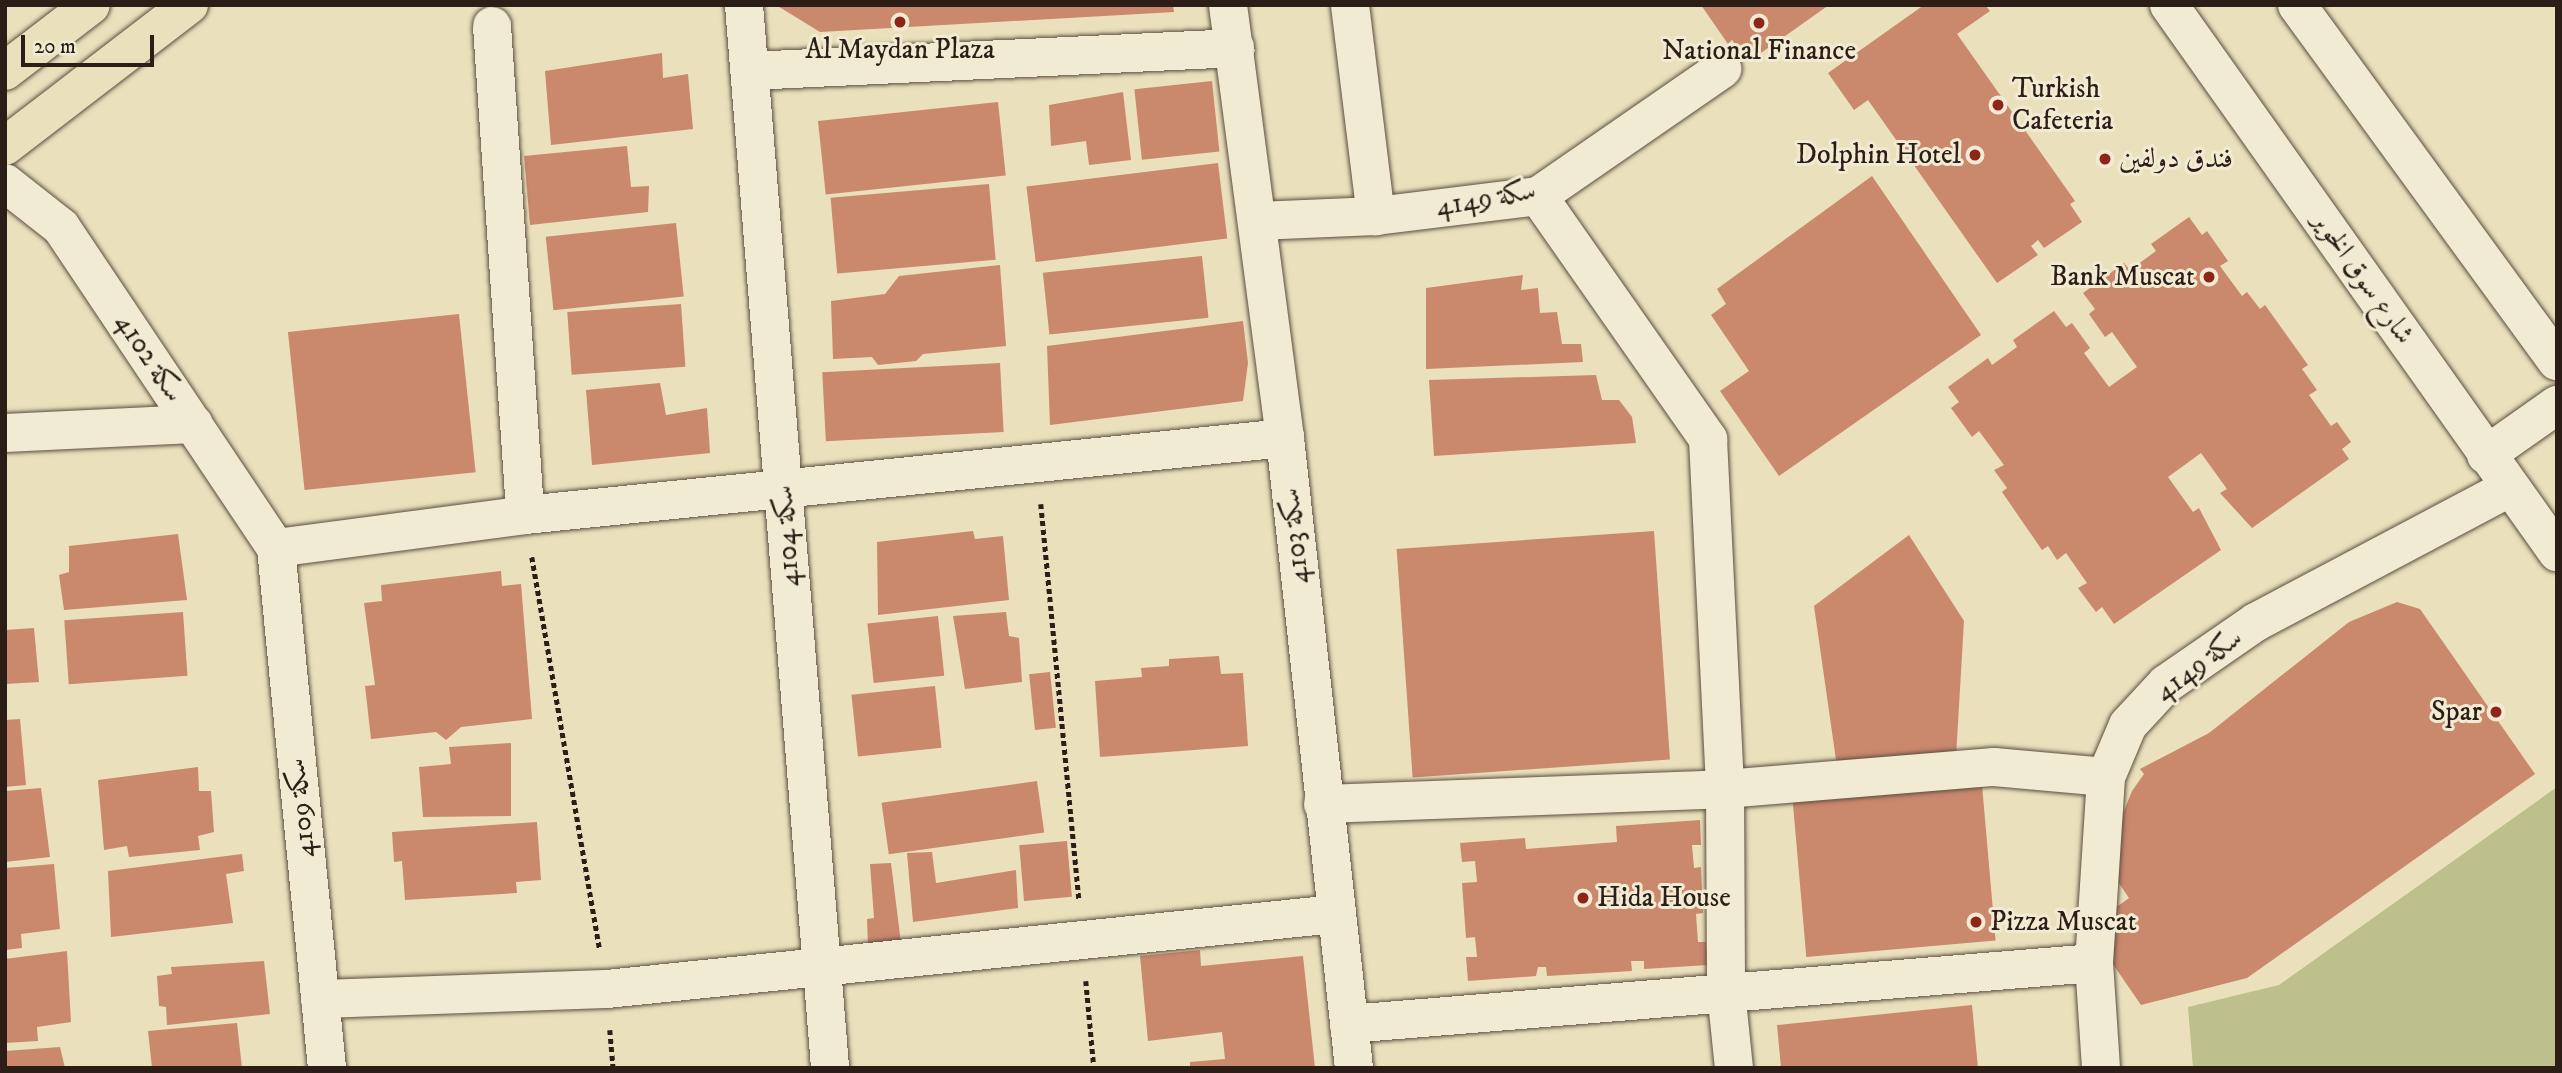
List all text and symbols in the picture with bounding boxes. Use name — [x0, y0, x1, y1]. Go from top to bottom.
marker: Al Maydan Plaza — [892, 14, 908, 30]
marker: National Finance — [1751, 15, 1767, 31]
scale bar — [24, 21, 158, 65]
place label: Al Maydan Plaza — [805, 33, 995, 67]
text: 20 m — [34, 34, 76, 60]
place label: National Finance — [1662, 34, 1856, 68]
place label: Turkish Cafeteria — [2012, 72, 2113, 138]
marker: Turkish Cafeteria — [1990, 97, 2006, 113]
place label: Dolphin Hotel — [1796, 138, 1961, 172]
place label: فندق دولفين — [2119, 142, 2233, 176]
marker: Dolphin Hotel — [1967, 147, 1983, 163]
marker: فندق دولفين — [2097, 151, 2113, 167]
street label: سكة 4149 — [1433, 174, 1539, 224]
street label: شارع سوق الخوير — [2305, 205, 2421, 351]
place label: Bank Muscat — [2050, 260, 2195, 294]
marker: Bank Muscat — [2201, 269, 2217, 285]
street label: سكة 4102 — [107, 307, 191, 409]
street label: سكة 4104 — [767, 484, 807, 588]
street label: سكة 4103 — [1273, 486, 1317, 586]
street label: سكة 4149 — [2149, 621, 2249, 709]
place label: Spar — [2431, 695, 2482, 729]
marker: Spar — [2488, 704, 2504, 720]
street label: سكة 4109 — [279, 757, 323, 859]
place label: Hida House — [1597, 881, 1731, 915]
marker: Hida House — [1575, 890, 1591, 906]
place label: Pizza Muscat — [1990, 905, 2137, 939]
marker: Pizza Muscat — [1968, 914, 1984, 930]

